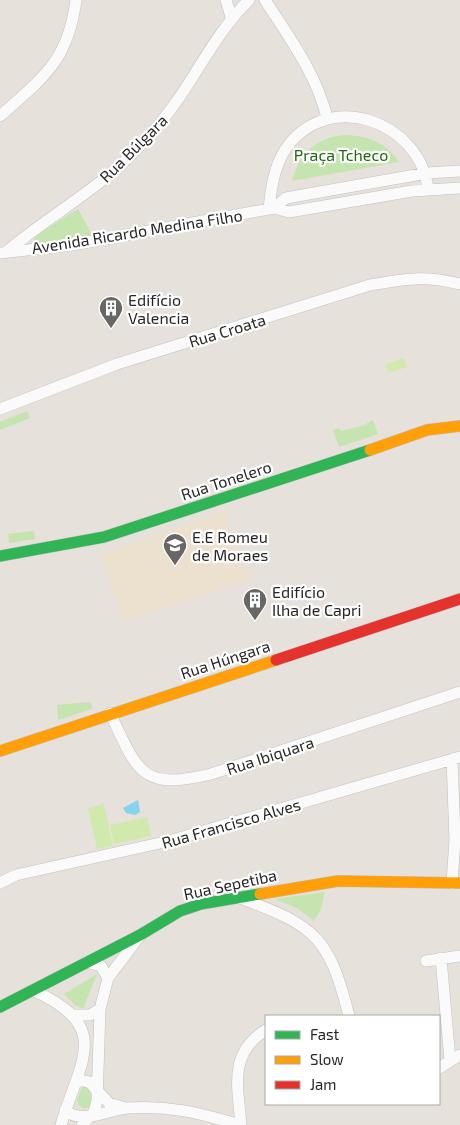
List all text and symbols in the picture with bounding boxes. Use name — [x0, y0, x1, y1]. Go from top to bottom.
street label: Rua Búlgara — [95, 110, 171, 186]
park label: Praça Tcheco — [294, 145, 388, 165]
street label: Avenida Ricardo Medina Filho — [30, 205, 244, 257]
place label: Edifício Valencia — [128, 290, 189, 327]
building icon: Edifício Valencia — [98, 295, 124, 329]
street label: Rua Croata — [186, 309, 268, 351]
street label: Rua Tonelero — [178, 456, 274, 504]
place label: E.E Romeu de Moraes — [192, 527, 268, 564]
school or university icon: E.E Romeu de Moraes — [162, 532, 188, 566]
place label: Edifício Ilha de Capri — [272, 582, 362, 619]
building icon: Edifício Ilha de Capri — [242, 587, 268, 621]
street label: Rua Húngara — [178, 636, 272, 682]
street label: Rua Ibiquara — [224, 732, 316, 778]
street label: Rua Francisco Alves — [159, 794, 303, 852]
street label: Rua Sepetiba — [182, 865, 278, 903]
legend — [265, 1015, 440, 1105]
text: Fast — [310, 1025, 340, 1043]
text: Slow — [310, 1050, 344, 1068]
text: Jam — [310, 1075, 336, 1093]

